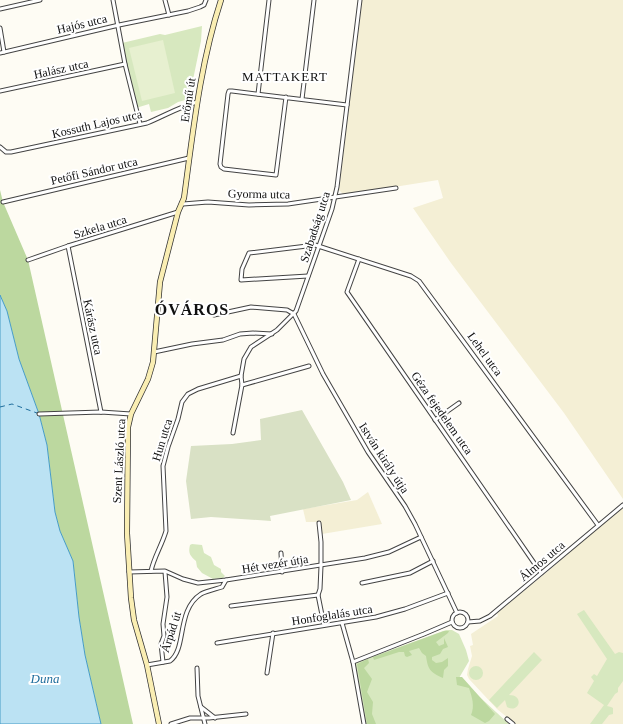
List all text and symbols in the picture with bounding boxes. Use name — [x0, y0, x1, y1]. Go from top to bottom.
street label: Hajós utca — [56, 11, 109, 37]
street label: Halász utca — [32, 56, 90, 82]
district label: MATTAKERT — [242, 69, 328, 84]
street label: Erőmű út — [178, 76, 199, 123]
street label: Kossuth Lajos utca — [51, 107, 144, 141]
street label: Petőfi Sándor utca — [49, 154, 139, 188]
street label: Gyorma utca — [228, 186, 291, 202]
street label: Szabadság utca — [297, 189, 333, 264]
street label: Szkela utca — [72, 212, 129, 242]
street label: Kárász utca — [80, 298, 106, 357]
district label: ÓVÁROS — [155, 300, 229, 318]
street label: Lehel utca — [465, 330, 506, 379]
street label: Géza fejedelem utca — [408, 369, 476, 458]
street label: Hun utca — [149, 416, 175, 463]
street label: Szent László utca — [110, 418, 128, 504]
street label: István király útja — [356, 420, 412, 496]
street label: Álmos utca — [516, 538, 568, 584]
street label: Hét vezér útja — [241, 552, 310, 576]
street label: Honfoglalás utca — [291, 602, 374, 628]
street label: Árpád út — [158, 609, 184, 654]
water label: Duna — [30, 671, 60, 686]

